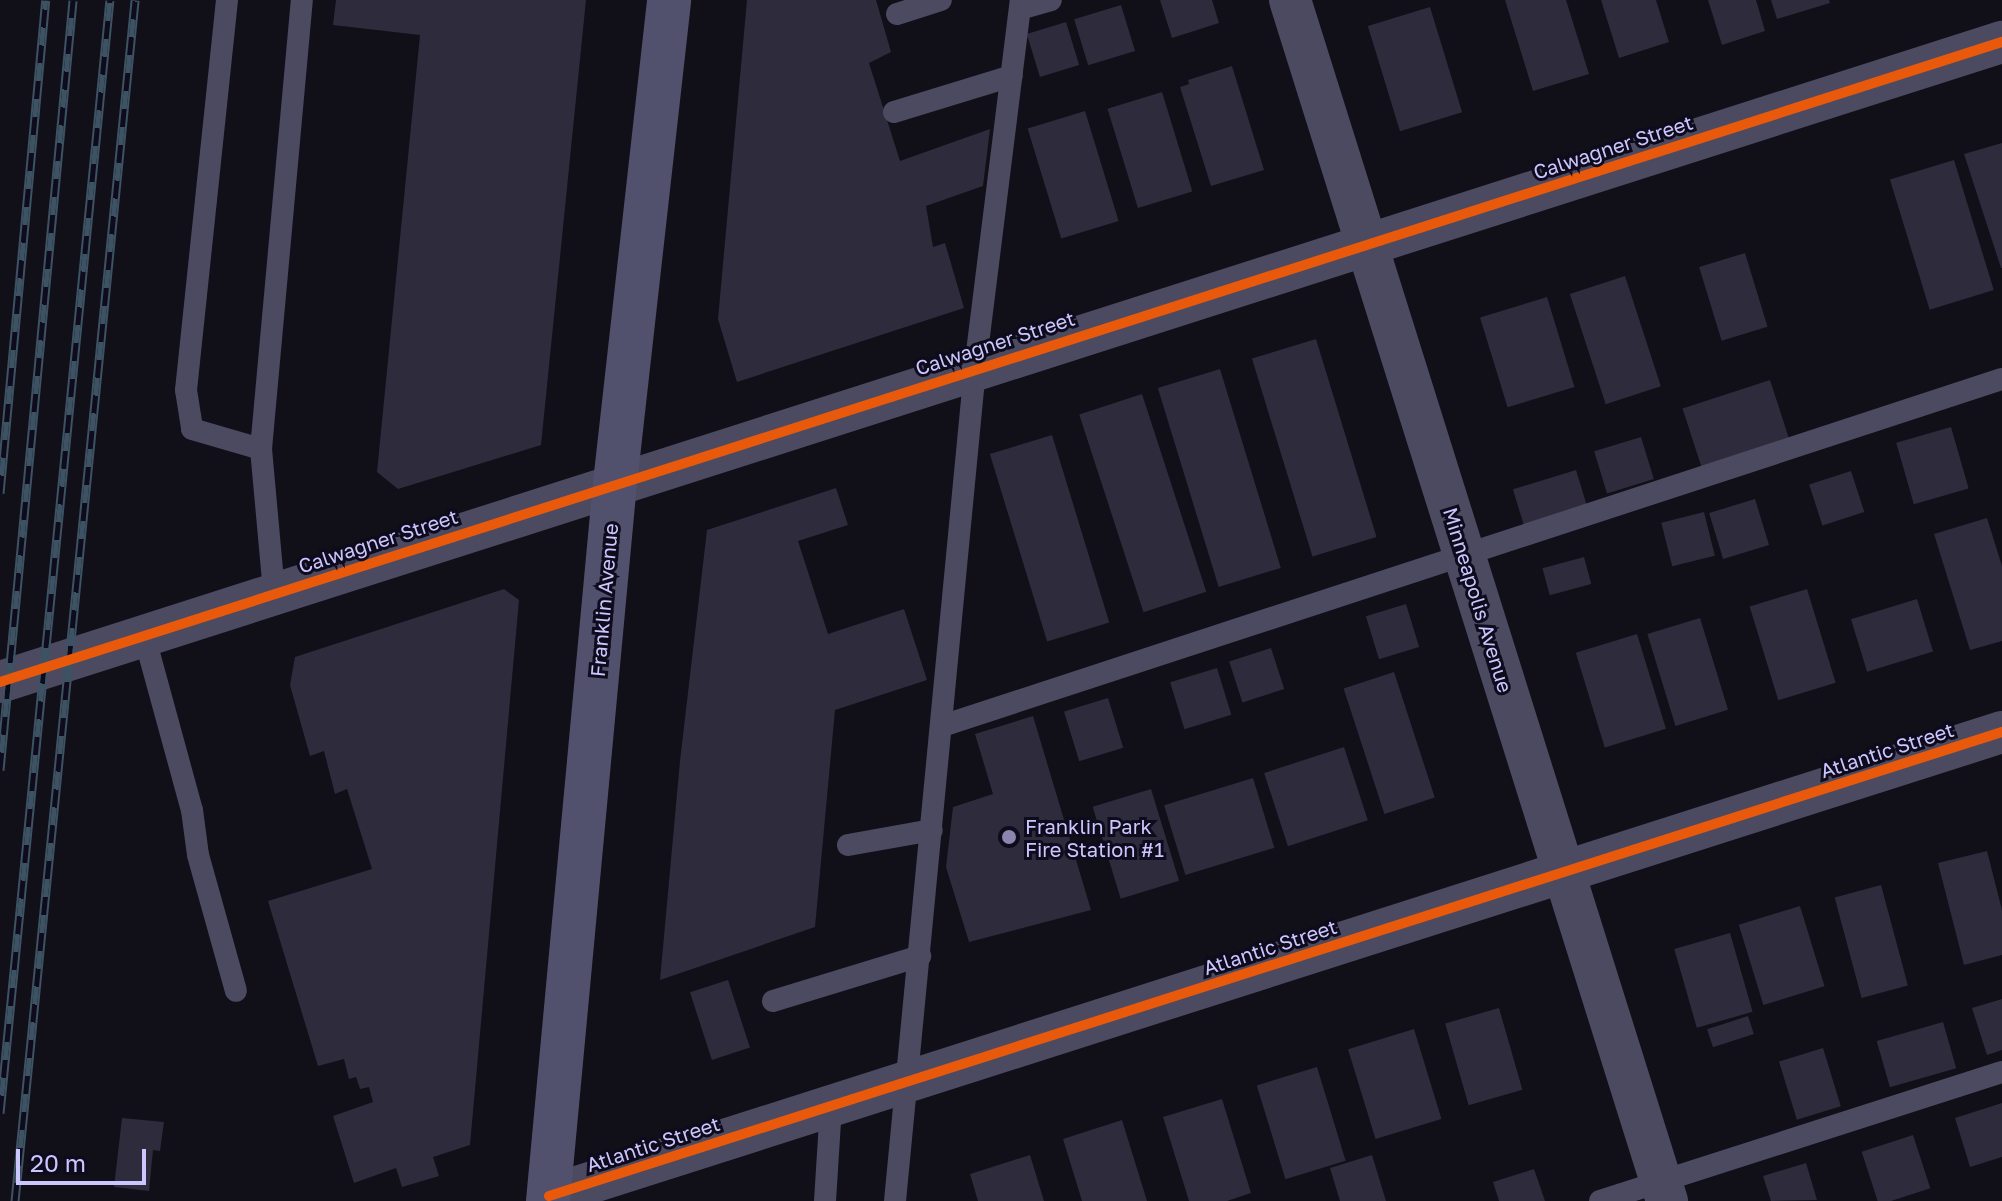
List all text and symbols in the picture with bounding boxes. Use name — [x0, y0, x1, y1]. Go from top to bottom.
street label: Calwagner Street — [1530, 110, 1696, 184]
street label: Calwagner Street — [912, 306, 1078, 380]
street label: Calwagner Street — [295, 504, 461, 578]
street label: Minneapolis Avenue — [1438, 505, 1518, 695]
street label: Franklin Avenue — [585, 522, 623, 678]
street label: Atlantic Street — [1817, 717, 1957, 783]
place label: Franklin Park Fire Station #1 — [1025, 814, 1164, 861]
marker: Franklin Park Fire Station #1 — [1000, 828, 1018, 846]
street label: Atlantic Street — [1200, 914, 1340, 980]
street label: Atlantic Street — [583, 1111, 723, 1177]
scale bar — [20, 1133, 150, 1183]
text: 20 m — [30, 1148, 86, 1177]

